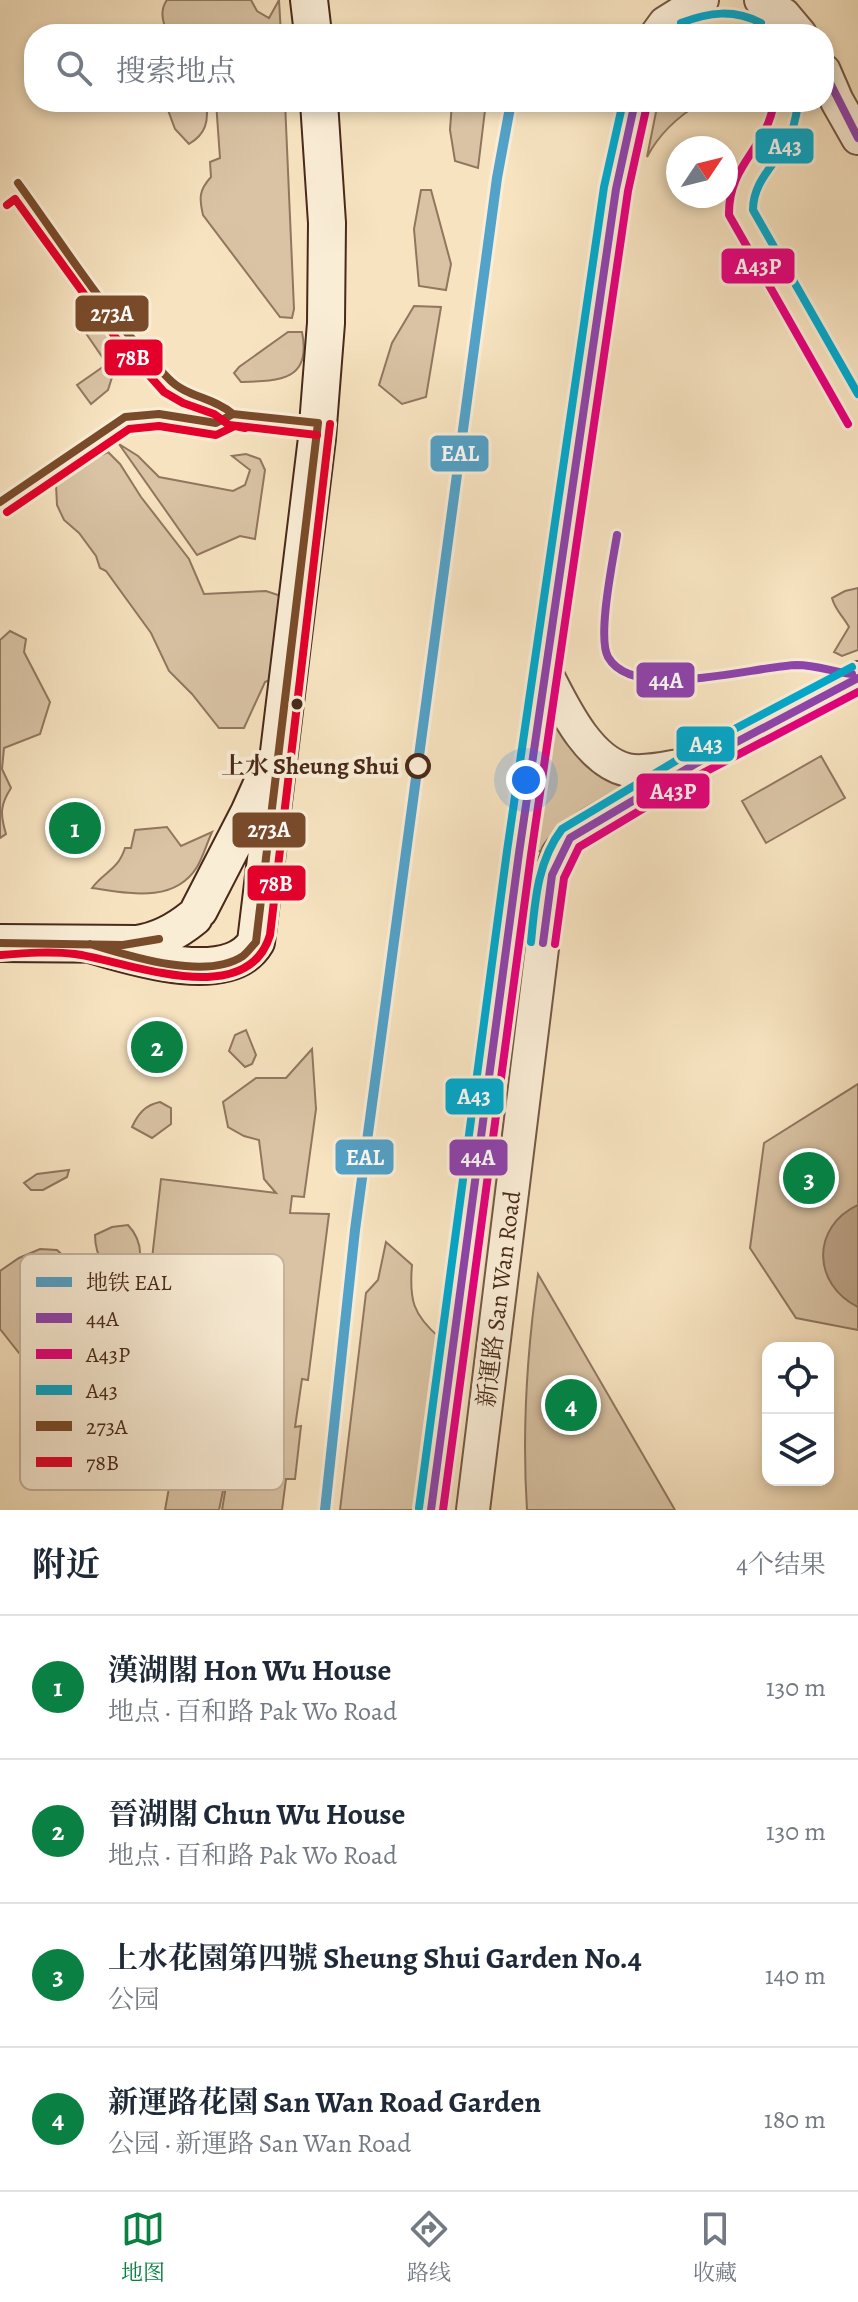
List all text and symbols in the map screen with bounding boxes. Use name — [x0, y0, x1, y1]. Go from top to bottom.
search box — [24, 24, 834, 112]
icon: search — [52, 46, 96, 90]
text: 搜索地点 — [116, 51, 236, 91]
line badge: A43 — [754, 127, 815, 165]
text: A43 — [767, 132, 802, 162]
north arrow — [666, 136, 738, 208]
line badge: A43P — [720, 247, 796, 285]
text: A43P — [734, 252, 781, 282]
line badge: 273A — [74, 294, 150, 333]
text: 273A — [90, 299, 134, 329]
line badge: 78B — [103, 338, 164, 377]
text: 78B — [116, 343, 150, 373]
line badge: EAL — [429, 434, 490, 473]
text: EAL — [441, 439, 480, 469]
line badge: 44A — [635, 661, 696, 699]
text: 44A — [649, 666, 683, 696]
unlabelled marker — [289, 696, 305, 712]
line badge: A43 — [675, 725, 736, 763]
text: A43 — [688, 730, 723, 760]
place label: 上水 Sheung Shui — [221, 750, 399, 782]
marker: 上水 Sheung Shui — [406, 754, 430, 778]
your location — [506, 760, 546, 800]
line badge: A43P — [635, 772, 711, 810]
text: A43P — [649, 777, 696, 807]
pin: 1 — [49, 798, 101, 858]
line badge: 273A — [231, 811, 307, 849]
text: 273A — [247, 815, 291, 845]
line badge: 78B — [246, 864, 307, 902]
text: 78B — [259, 869, 293, 899]
pin: 2 — [131, 1017, 183, 1077]
line badge: A43 — [444, 1077, 505, 1116]
text: A43 — [456, 1082, 491, 1112]
line badge: EAL — [334, 1138, 395, 1176]
line badge: 44A — [448, 1138, 509, 1177]
text: EAL — [346, 1143, 385, 1173]
text: 44A — [461, 1143, 495, 1173]
pin: 3 — [783, 1148, 835, 1208]
street label: 新運路 San Wan Road — [470, 1189, 528, 1409]
legend — [20, 1254, 284, 1490]
text: 地铁 EAL — [86, 1268, 172, 1298]
text: 44A — [86, 1304, 120, 1334]
text: A43P — [85, 1340, 130, 1370]
map controls — [762, 1342, 834, 1486]
button: locate — [762, 1342, 834, 1414]
pin: 4 — [545, 1375, 597, 1435]
text: A43 — [85, 1376, 118, 1406]
text: 273A — [86, 1412, 129, 1442]
button: layers — [762, 1414, 834, 1486]
text: 78B — [86, 1448, 119, 1478]
text: 附近 — [32, 1541, 100, 1588]
text: 4个结果 — [736, 1547, 826, 1582]
text: 漢湖閣 Hon Wu House — [108, 1650, 391, 1690]
text: 1 — [53, 1670, 63, 1705]
text: 130 m — [766, 1670, 826, 1705]
text: 地点 · 百和路 Pak Wo Road — [108, 1694, 397, 1729]
text: 晉湖閣 Chun Wu House — [108, 1794, 405, 1834]
text: 2 — [52, 1814, 64, 1849]
text: 130 m — [766, 1814, 826, 1849]
text: 地点 · 百和路 Pak Wo Road — [108, 1838, 397, 1873]
text: 上水花園第四號 Sheung Shui Garden No.4 — [108, 1938, 642, 1978]
text: 3 — [52, 1958, 64, 1993]
text: 140 m — [765, 1958, 826, 1993]
text: 公园 — [108, 1982, 160, 2017]
text: 新運路花園 San Wan Road Garden — [108, 2082, 541, 2122]
text: 4 — [52, 2102, 64, 2137]
text: 180 m — [764, 2102, 826, 2137]
text: 公园 · 新運路 San Wan Road — [108, 2126, 411, 2161]
tab: 地图 — [121, 2207, 165, 2288]
tab: 路线 — [407, 2207, 451, 2288]
tab: 收藏 — [693, 2207, 737, 2288]

